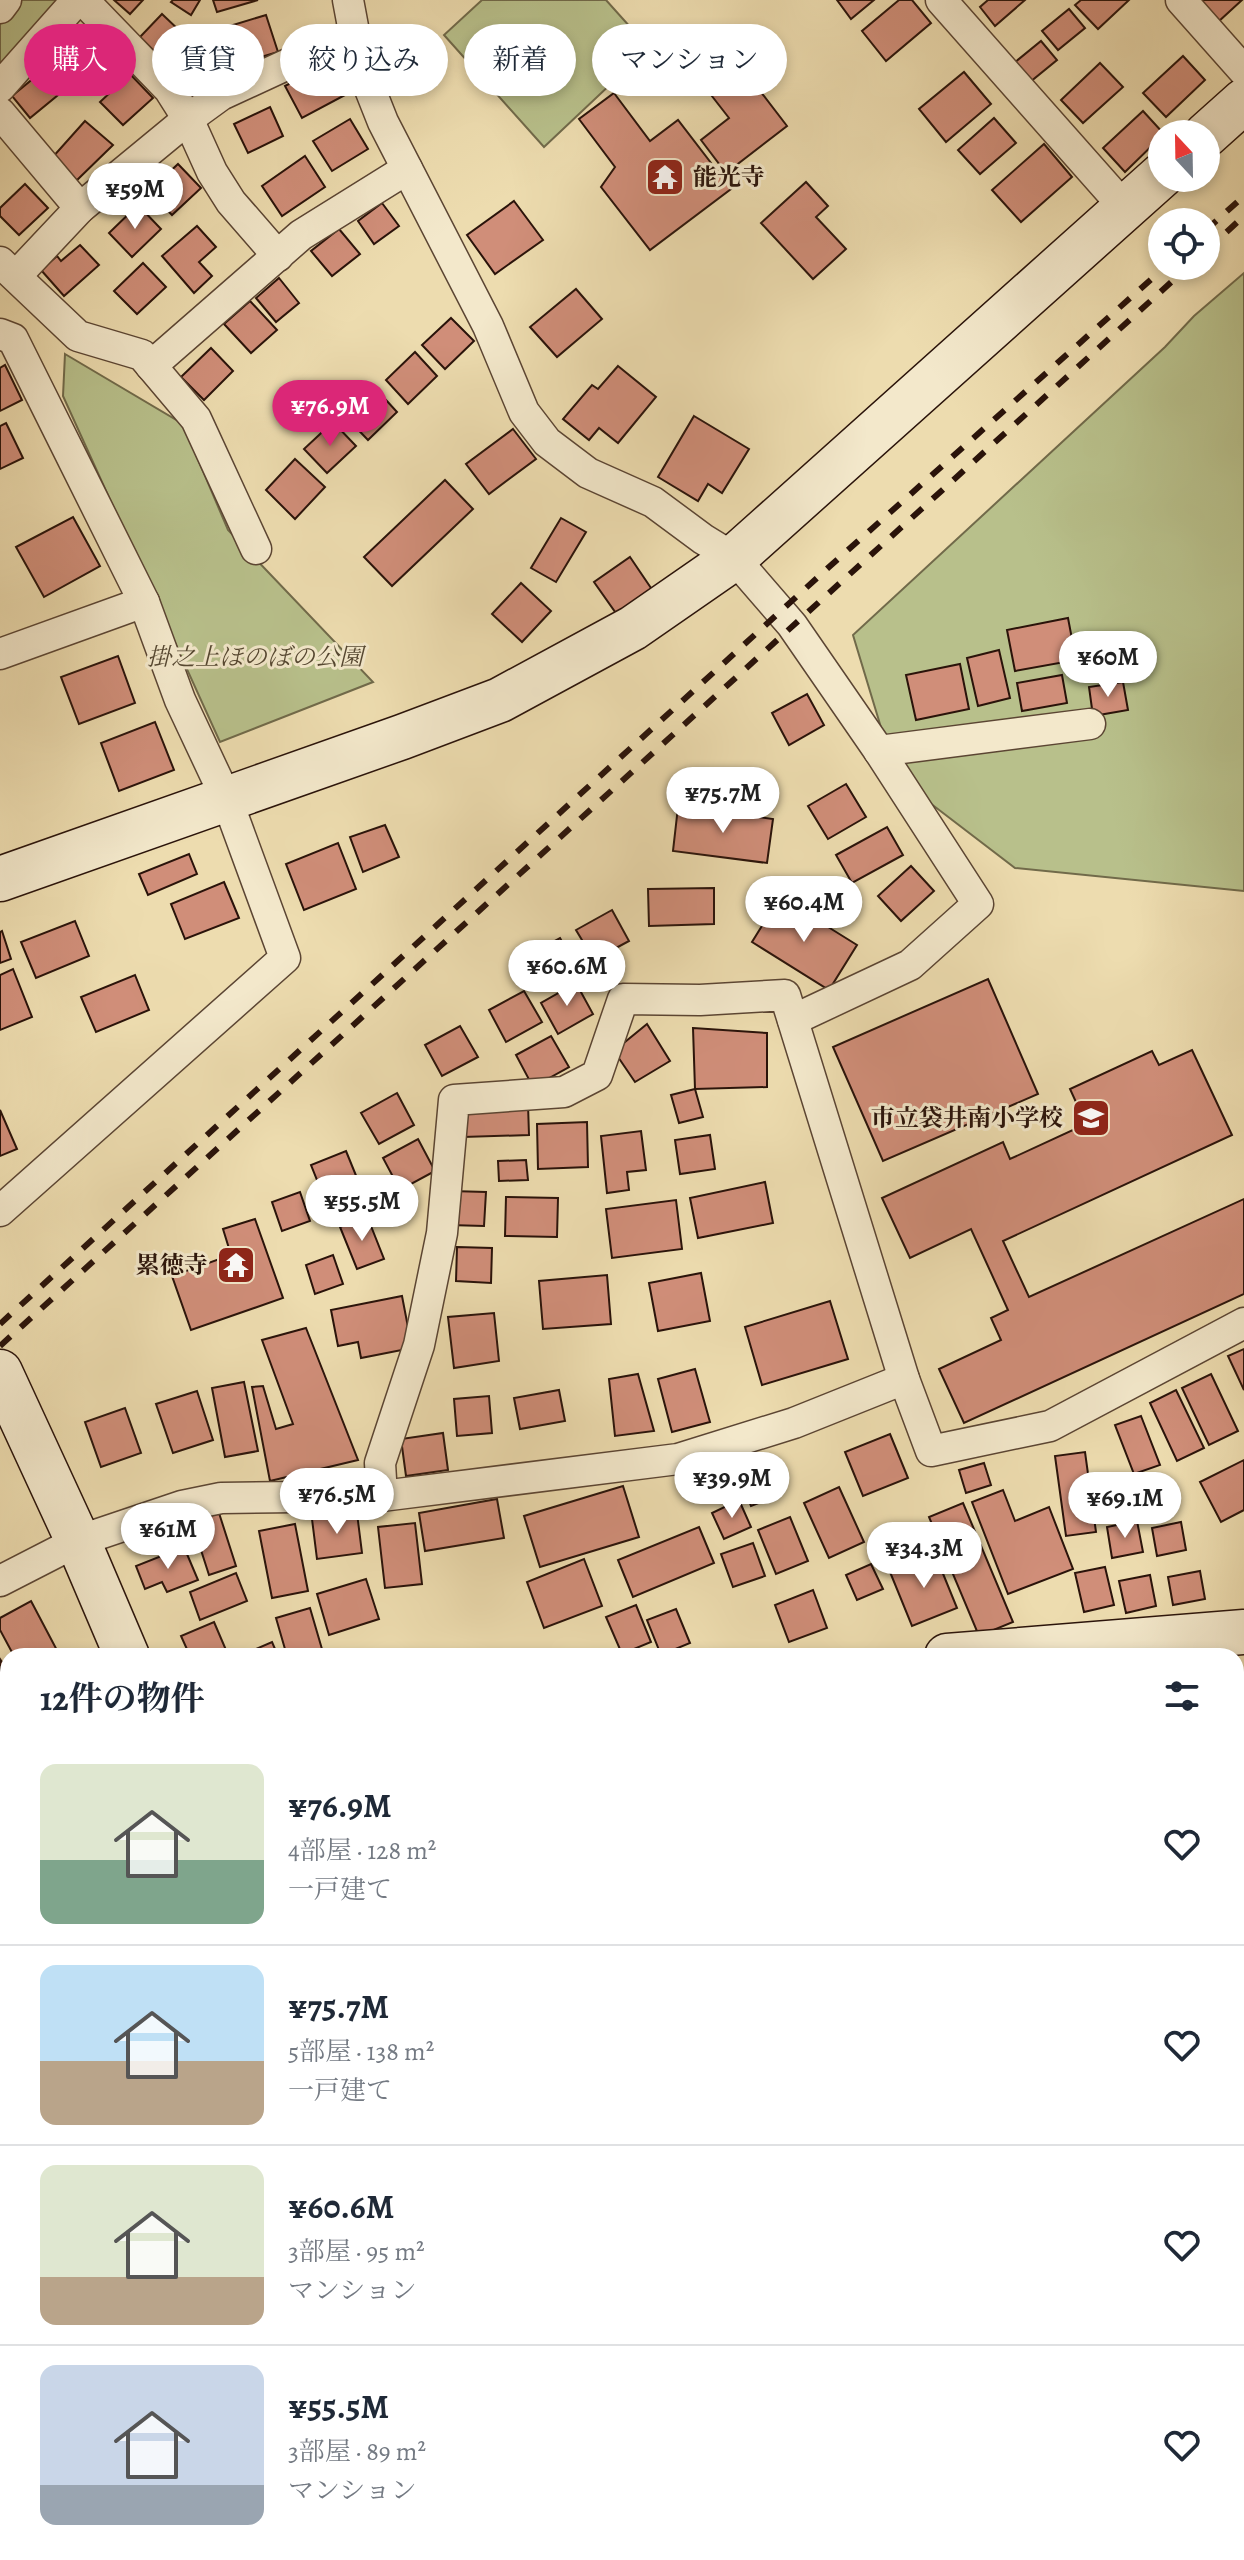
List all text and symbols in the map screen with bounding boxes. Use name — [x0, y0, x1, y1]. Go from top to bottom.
chip: 購入 — [24, 24, 136, 96]
chip: 賃貸 — [152, 24, 264, 96]
chip: 絞り込み — [280, 24, 448, 96]
chip: 新着 — [464, 24, 576, 96]
chip: マンション — [592, 24, 787, 96]
north arrow — [1148, 120, 1220, 192]
map controls — [1148, 120, 1220, 280]
temple icon: 能光寺 — [644, 156, 686, 198]
place label: 能光寺 — [693, 161, 765, 193]
pin: ¥59M — [88, 163, 182, 231]
text: ¥59M — [105, 171, 165, 206]
button: locate — [1148, 208, 1220, 280]
pin: ¥76.9M — [265, 380, 395, 448]
text: ¥76.9M — [290, 388, 370, 423]
pin: ¥60M — [1061, 631, 1155, 699]
text: ¥60M — [1077, 639, 1139, 674]
park label: 掛之上ほのぼの公園 — [147, 641, 367, 673]
pin: ¥75.7M — [658, 767, 788, 835]
text: ¥75.7M — [684, 775, 762, 810]
pin: ¥60.4M — [739, 876, 869, 944]
text: ¥60.4M — [763, 884, 845, 919]
pin: ¥60.6M — [502, 940, 632, 1008]
text: ¥60.6M — [526, 948, 608, 983]
school or university icon: 市立袋井南小学校 — [1070, 1097, 1112, 1139]
place label: 市立袋井南小学校 — [871, 1102, 1063, 1134]
pin: ¥55.5M — [297, 1175, 427, 1243]
text: ¥55.5M — [323, 1183, 401, 1218]
temple icon: 累徳寺 — [215, 1244, 257, 1286]
place label: 累徳寺 — [136, 1249, 208, 1281]
pin: ¥39.9M — [667, 1452, 797, 1520]
text: ¥39.9M — [692, 1460, 772, 1495]
pin: ¥76.5M — [272, 1468, 402, 1536]
pin: ¥69.1M — [1060, 1472, 1190, 1540]
text: ¥76.5M — [298, 1476, 376, 1511]
text: ¥69.1M — [1086, 1480, 1164, 1515]
pin: ¥61M — [121, 1503, 215, 1571]
text: ¥61M — [139, 1511, 197, 1546]
pin: ¥34.3M — [859, 1522, 989, 1590]
text: ¥34.3M — [885, 1530, 963, 1565]
icon: filters — [1160, 1674, 1204, 1718]
text: 12件の物件 — [40, 1675, 205, 1722]
text: ¥76.9M — [288, 1782, 392, 1829]
icon: home — [104, 1796, 200, 1892]
icon: heart — [1160, 1822, 1204, 1866]
text: 4部屋 · 128 m² — [288, 1833, 436, 1868]
text: 一戸建て — [288, 1872, 392, 1907]
text: ¥75.7M — [288, 1983, 389, 2030]
icon: home — [104, 1997, 200, 2093]
icon: heart — [1160, 2023, 1204, 2067]
text: 5部屋 · 138 m² — [288, 2034, 434, 2069]
text: 一戸建て — [288, 2073, 392, 2108]
text: ¥60.6M — [288, 2183, 394, 2230]
icon: home — [104, 2197, 200, 2293]
icon: heart — [1160, 2223, 1204, 2267]
text: 3部屋 · 95 m² — [288, 2234, 425, 2269]
text: マンション — [288, 2273, 417, 2308]
text: ¥55.5M — [288, 2383, 389, 2430]
icon: home — [104, 2397, 200, 2493]
icon: heart — [1160, 2423, 1204, 2467]
text: 3部屋 · 89 m² — [288, 2434, 426, 2469]
text: マンション — [288, 2473, 417, 2508]

